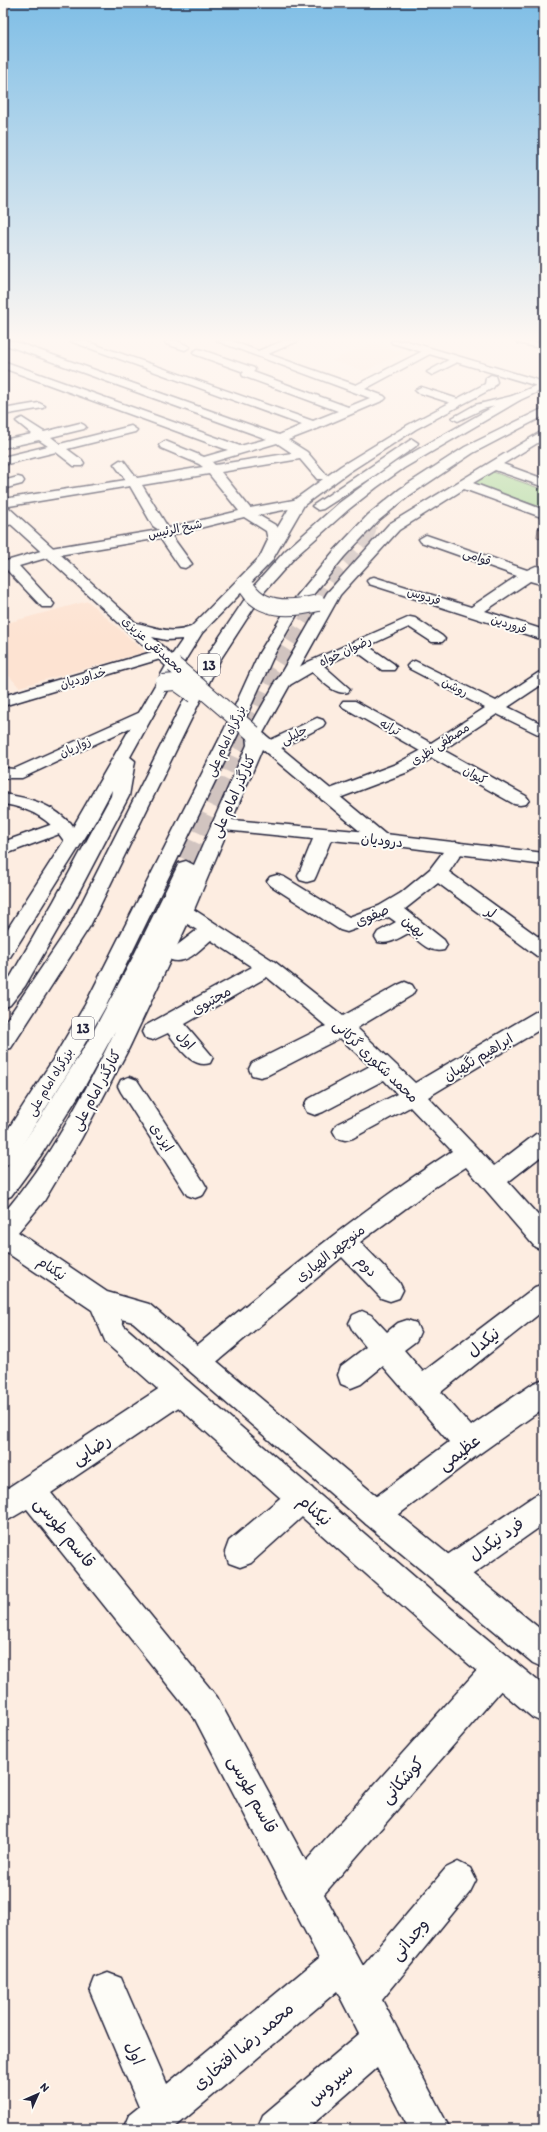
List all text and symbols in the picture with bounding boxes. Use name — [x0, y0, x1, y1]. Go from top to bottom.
street label: شیخ الرئیس — [147, 516, 204, 544]
street label: قوامی — [461, 546, 493, 569]
street label: فردوس — [405, 584, 443, 609]
street label: فروردین — [489, 612, 529, 637]
street label: محمدتقی عزیزی — [118, 614, 187, 677]
street label: رضوان خواه — [317, 633, 373, 669]
road number: 13 — [198, 654, 220, 676]
street label: خداوردیان — [58, 665, 108, 692]
street label: روشن — [439, 675, 470, 700]
street label: بزرگراه امام علی — [203, 703, 250, 780]
street label: ترانه — [377, 716, 403, 738]
street label: مصطفی نظری — [408, 720, 472, 769]
street label: جلیلی — [278, 722, 310, 748]
street label: زواریان — [57, 734, 93, 761]
street label: کنارگذر امام علی — [208, 752, 261, 841]
street label: کیوان — [461, 763, 489, 787]
street label: درودیان — [360, 830, 404, 851]
street label: صفوی — [353, 901, 392, 930]
street label: لر — [481, 902, 499, 922]
street label: بهین — [398, 912, 429, 941]
street label: مجتبوی — [188, 982, 234, 1018]
street label: محمد شکوری گرکانی — [330, 1016, 422, 1106]
road number: 13 — [72, 1017, 94, 1039]
street label: اول — [173, 1027, 198, 1053]
street label: ابراهیم نگهبان — [440, 1030, 517, 1087]
street label: بزرگراه امام علی — [24, 1046, 77, 1120]
street label: کنارگذر امام علی — [68, 1047, 127, 1135]
street label: ایزدی — [146, 1120, 177, 1155]
street label: منوچهر الهیاری — [292, 1221, 369, 1286]
street label: دوم — [351, 1252, 381, 1282]
street label: نیکنام — [33, 1253, 69, 1286]
street label: نیکدل — [463, 1323, 503, 1361]
street label: رضایی — [68, 1429, 115, 1470]
street label: عظیمی — [434, 1430, 485, 1475]
street label: نیکنام — [292, 1490, 336, 1533]
street label: قاسم طوسی — [28, 1493, 100, 1573]
street label: فرد نیکدل — [465, 1513, 527, 1565]
street label: قاسم طوسی — [222, 1752, 282, 1838]
street label: کوشکانی — [376, 1753, 429, 1808]
street label: وجدانی — [386, 1914, 433, 1965]
street label: محمد رضا افتخاری — [188, 1998, 298, 2094]
street label: اول — [121, 2038, 149, 2068]
street label: سیروس — [303, 2059, 357, 2109]
north arrow — [18, 2074, 58, 2114]
text: N — [37, 2080, 52, 2095]

